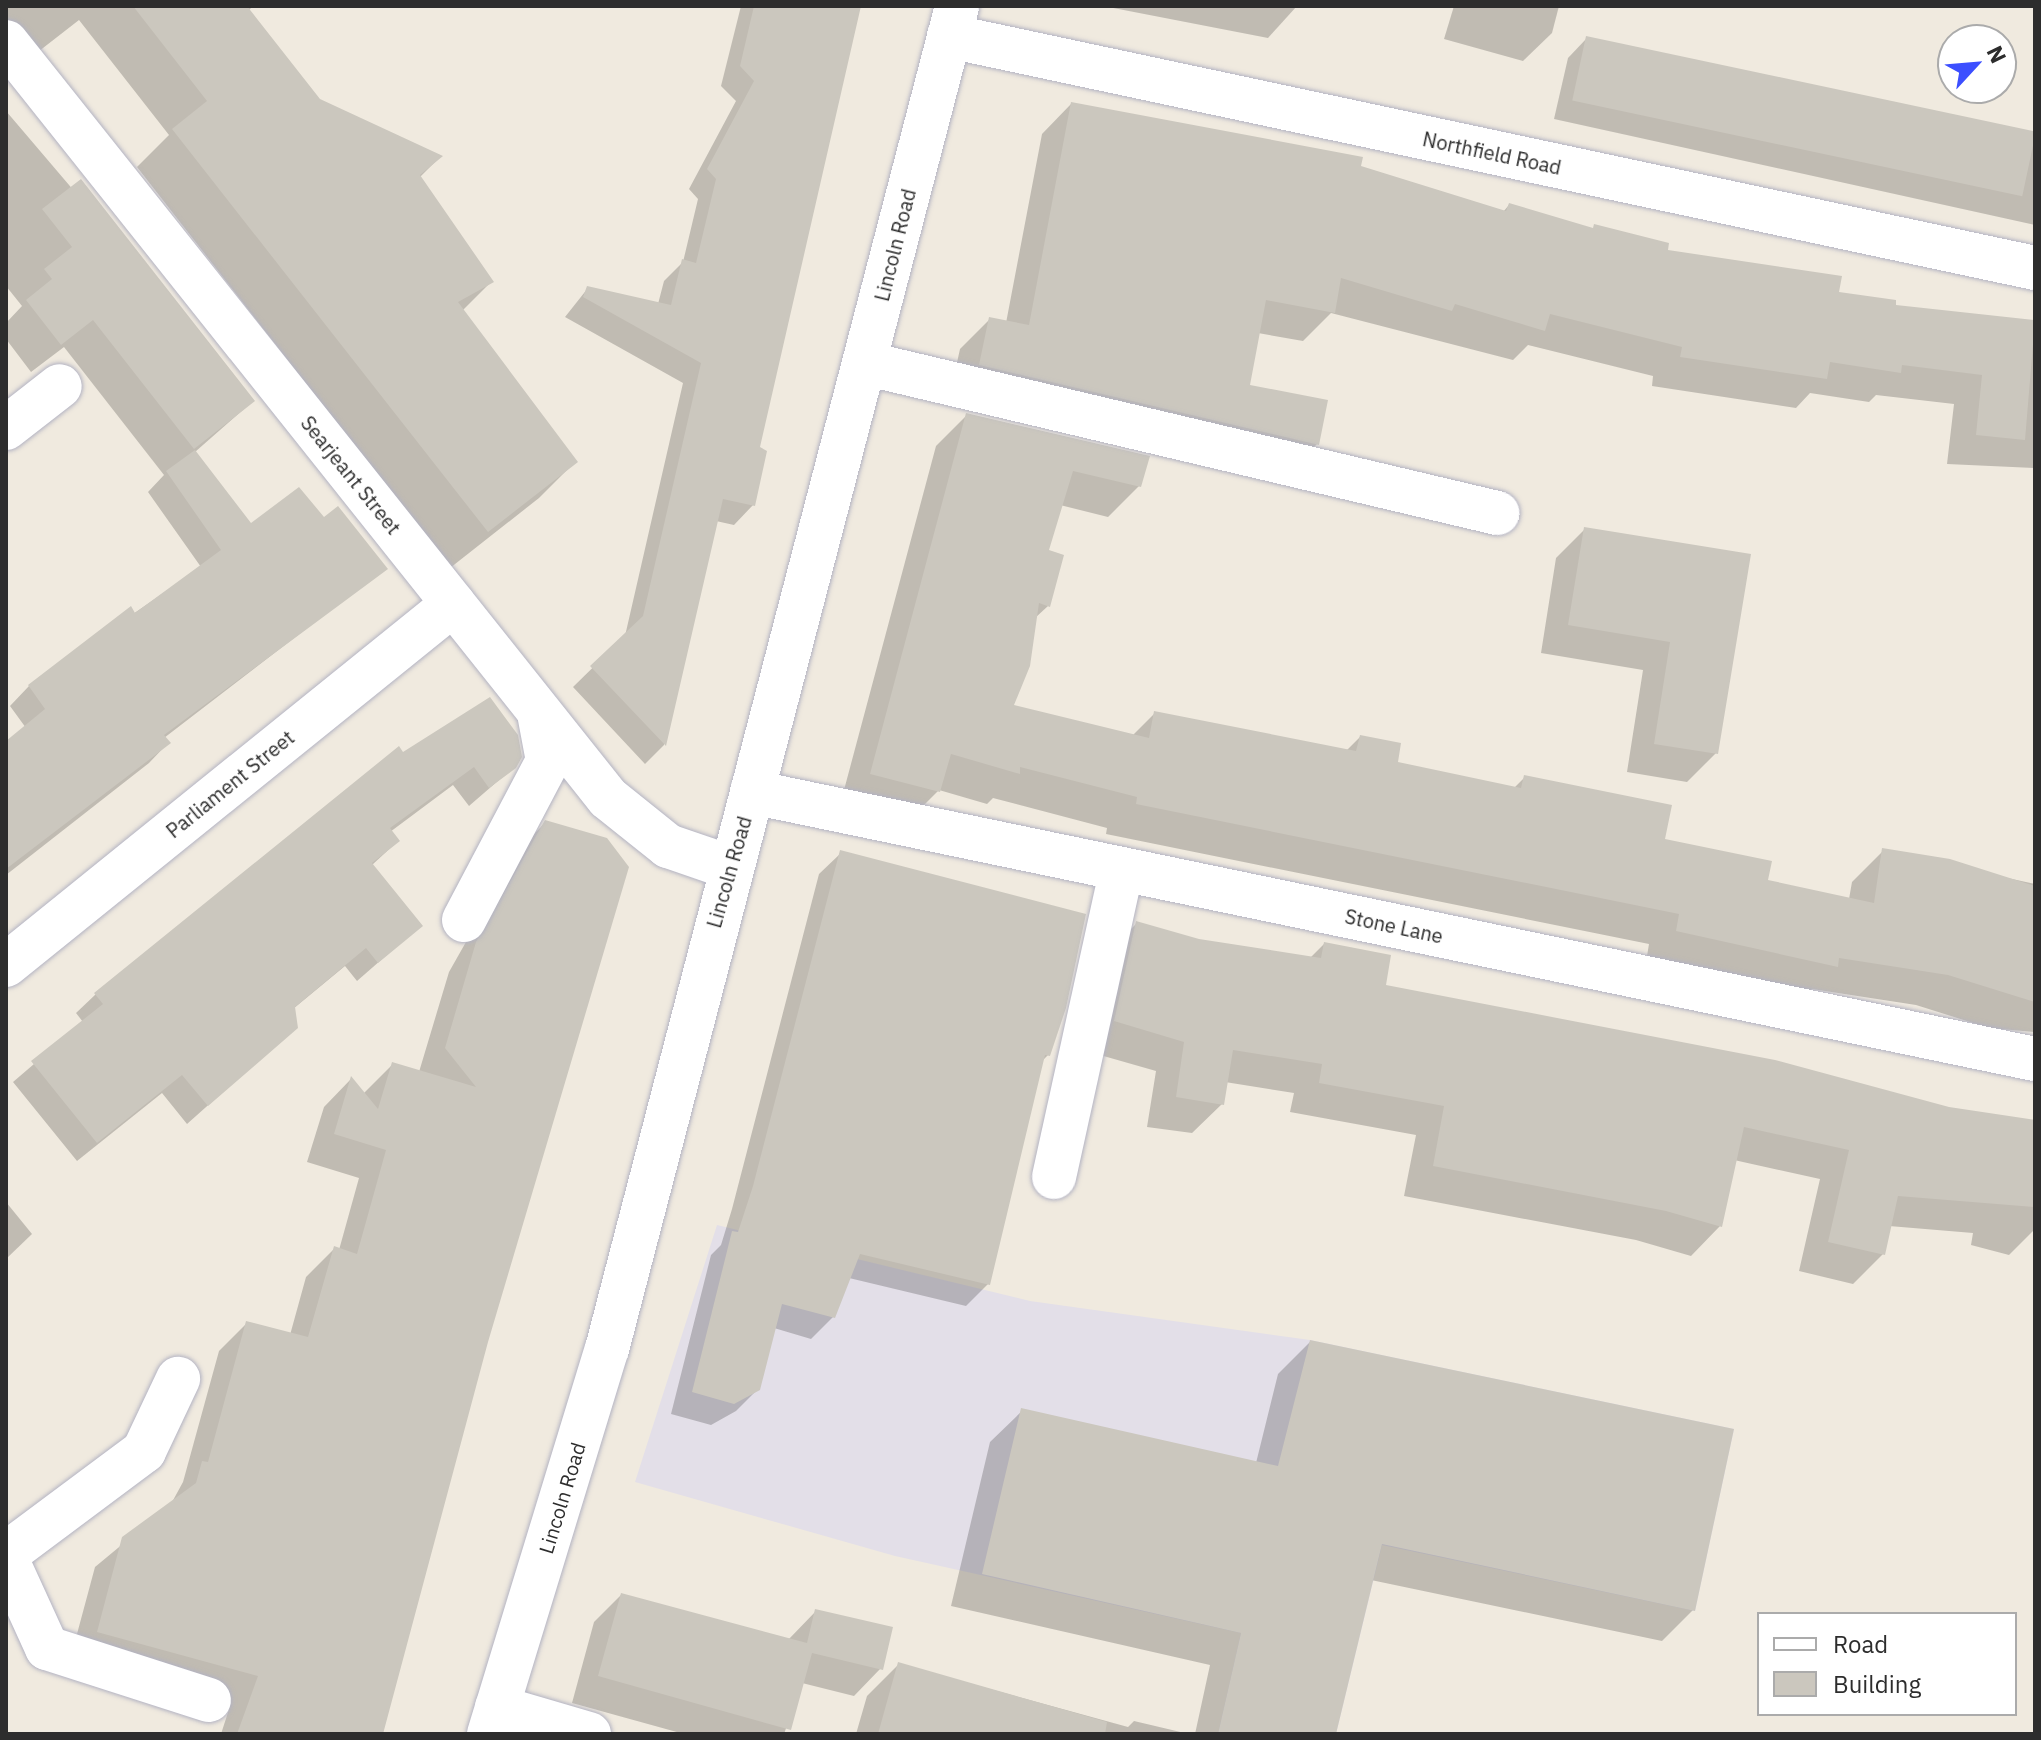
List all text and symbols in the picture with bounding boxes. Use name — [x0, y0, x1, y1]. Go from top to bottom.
north arrow — [1937, 24, 2017, 104]
text: N — [1981, 41, 2014, 68]
street label: Northfield Road — [1420, 127, 1564, 179]
street label: Lincoln Road — [869, 186, 921, 304]
street label: Searjeant Street — [296, 411, 406, 539]
street label: Parliament Street — [161, 725, 299, 843]
street label: Lincoln Road — [702, 813, 756, 931]
street label: Stone Lane — [1343, 904, 1445, 948]
street label: Lincoln Road — [534, 1439, 590, 1557]
legend — [1757, 1612, 2017, 1716]
text: Road — [1833, 1628, 1888, 1660]
text: Building — [1833, 1668, 1921, 1700]

